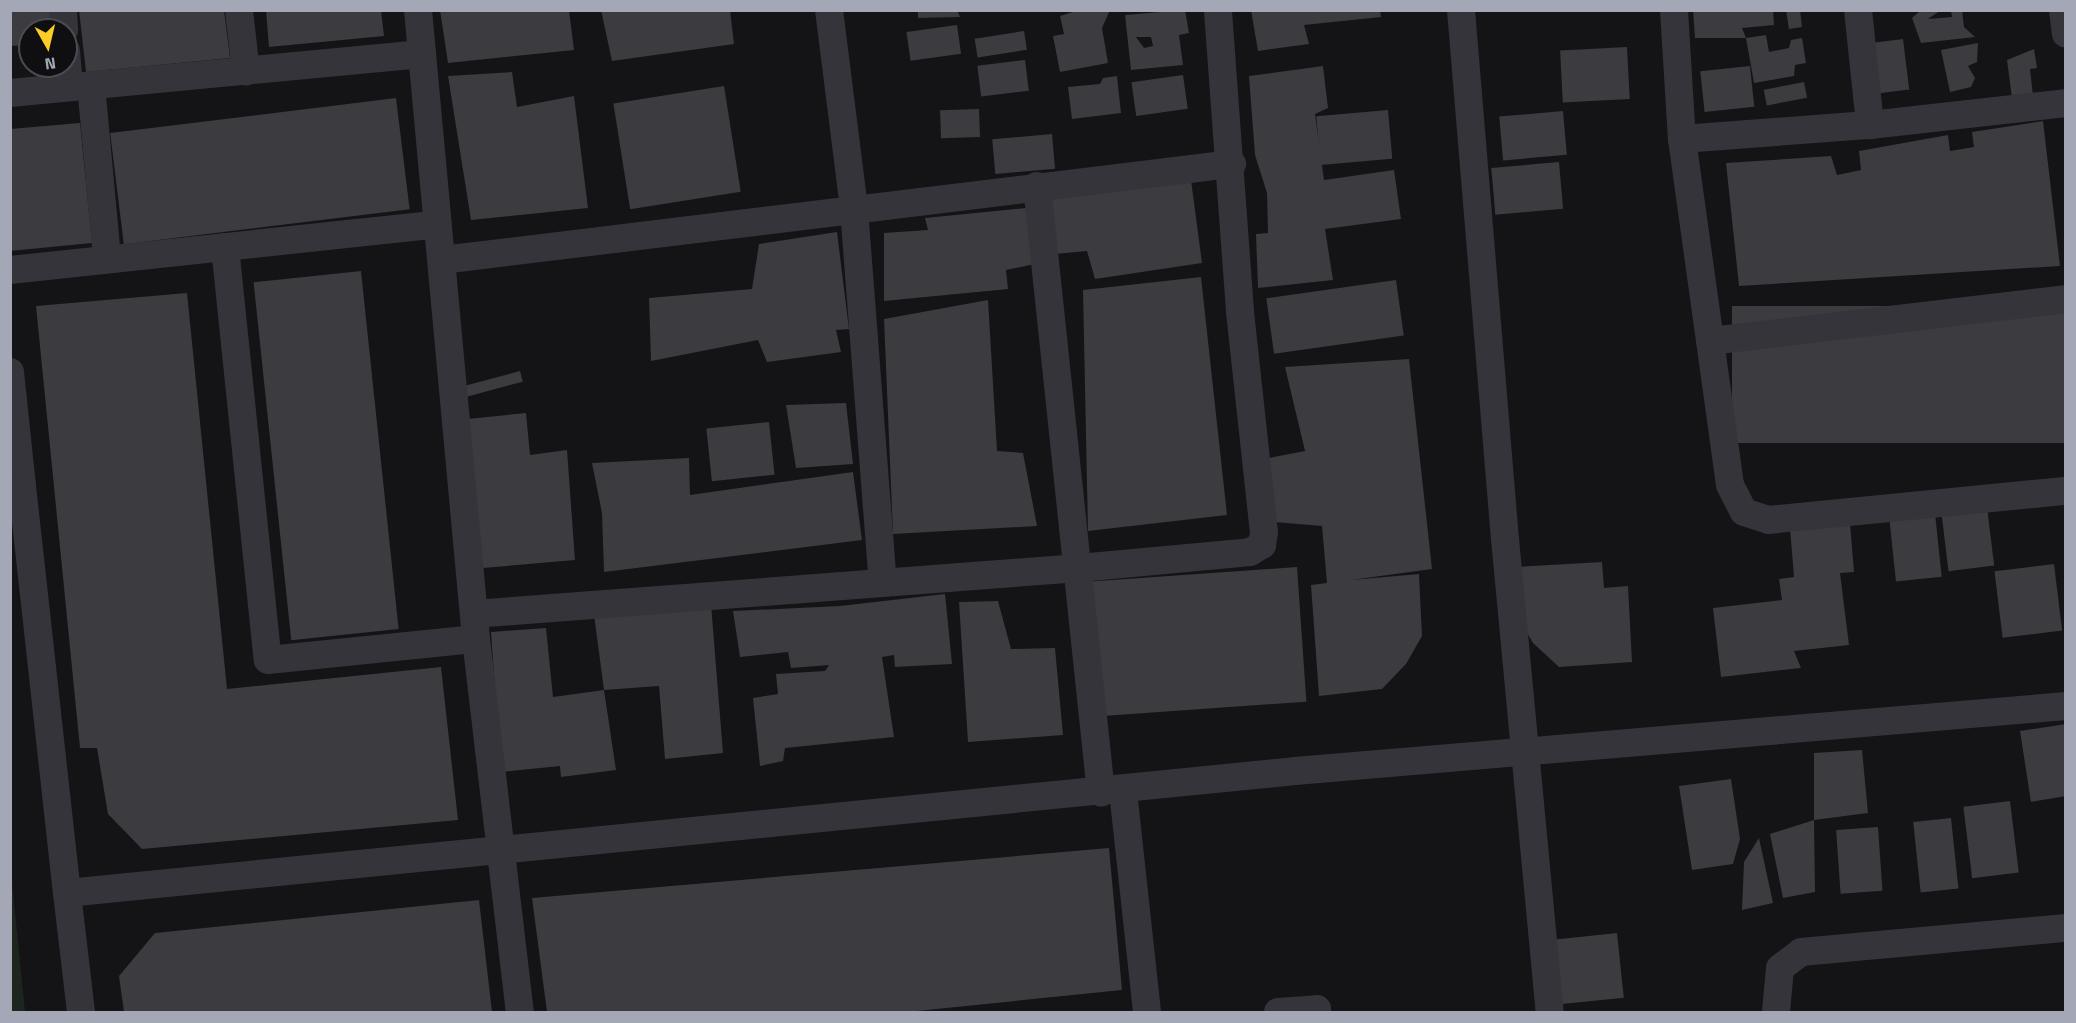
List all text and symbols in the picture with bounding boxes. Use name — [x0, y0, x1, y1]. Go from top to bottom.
north arrow — [18, 18, 78, 78]
text: N — [43, 51, 57, 76]

